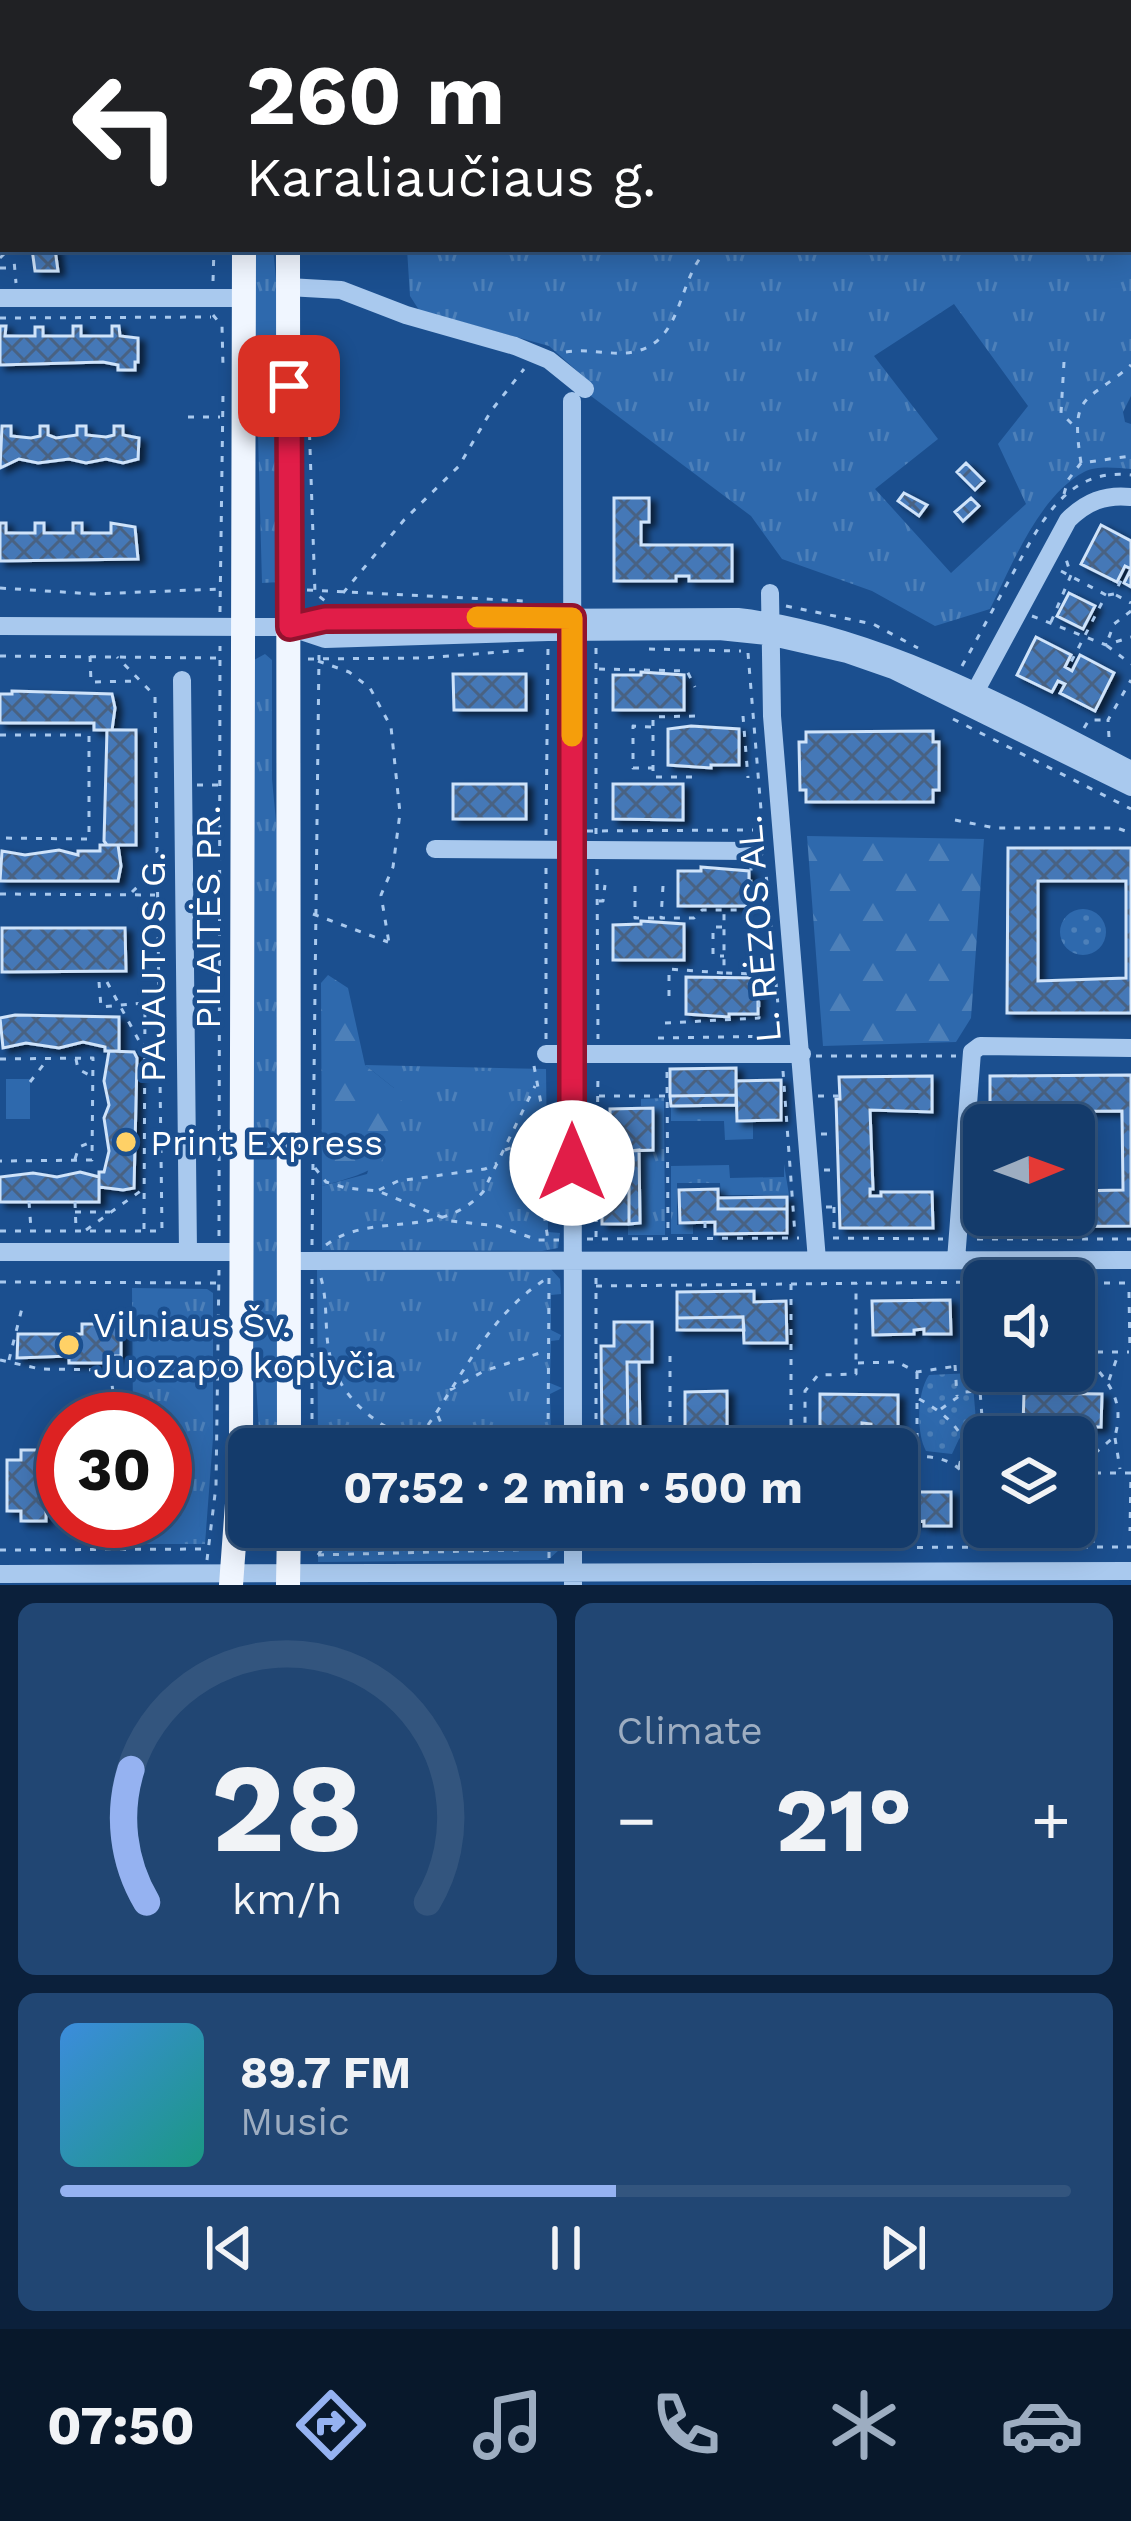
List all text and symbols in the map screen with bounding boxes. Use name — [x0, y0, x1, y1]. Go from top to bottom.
text: 260 m — [246, 46, 505, 144]
icon: left — [48, 48, 204, 204]
text: Karaliaučiaus g. — [246, 146, 656, 209]
pin — [238, 335, 340, 437]
icon: arrive — [256, 353, 322, 419]
street label: PILAITĖS PR. — [187, 805, 229, 1029]
street label: L. RĖZOS AL. — [728, 813, 790, 1044]
street label: PAJAUTOS G. — [132, 852, 174, 1082]
position arrow — [509, 1100, 635, 1226]
north arrow — [963, 1104, 1095, 1236]
map controls — [963, 1104, 1095, 1548]
place label: Print Express — [150, 1122, 383, 1164]
marker: Print Express — [113, 1129, 139, 1155]
button: sound — [963, 1260, 1095, 1392]
place label: Vilniaus Šv. Juozapo koplyčia — [93, 1304, 395, 1387]
marker: Vilniaus Šv. Juozapo koplyčia — [56, 1332, 82, 1358]
speed limit sign: 30 — [36, 1392, 192, 1548]
button: layers — [963, 1416, 1095, 1548]
text: 07:52 · 2 min · 500 m — [343, 1461, 803, 1514]
text: Climate — [617, 1708, 763, 1753]
text: 28 — [211, 1735, 364, 1881]
text: 21° — [775, 1767, 912, 1873]
text: − — [617, 1782, 656, 1859]
text: + — [1031, 1782, 1071, 1859]
text: km/h — [232, 1874, 342, 1924]
text: 89.7 FM — [240, 2046, 411, 2099]
text: Music — [240, 2099, 350, 2144]
icon: previous — [196, 2215, 262, 2281]
icon: pause — [533, 2215, 599, 2281]
icon: next — [870, 2215, 936, 2281]
icon: directions — [289, 2383, 373, 2467]
icon: music — [466, 2383, 550, 2467]
icon: phone — [644, 2383, 728, 2467]
icon: climate — [822, 2383, 906, 2467]
icon: car — [1000, 2383, 1084, 2467]
text: 07:50 — [47, 2394, 195, 2457]

